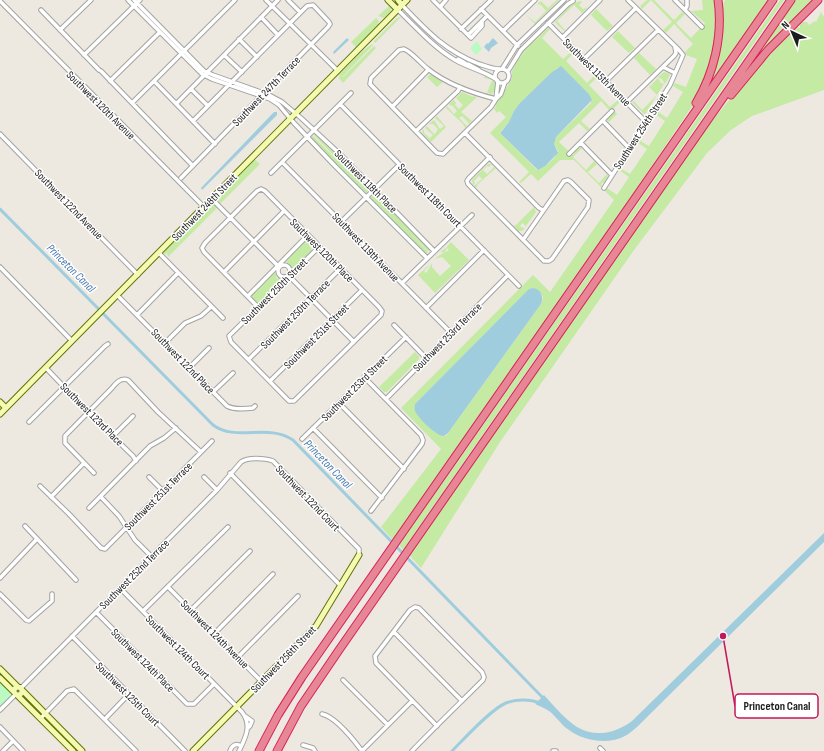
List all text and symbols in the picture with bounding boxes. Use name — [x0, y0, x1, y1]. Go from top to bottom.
north arrow — [772, 12, 812, 52]
text: N — [779, 18, 792, 32]
street label: Southwest 115th Avenue — [560, 36, 633, 109]
street label: Southwest 247th Terrace — [230, 54, 303, 129]
street label: Southwest 120th Avenue — [64, 68, 138, 142]
street label: Southwest 254th Street — [611, 90, 670, 172]
street label: Southwest 118th Place — [332, 147, 400, 215]
street label: Southwest 118th Court — [395, 161, 465, 230]
street label: Southwest 122nd Avenue — [32, 167, 105, 242]
street label: Southwest 248th Street — [169, 171, 240, 244]
street label: Southwest 119th Avenue — [329, 210, 402, 285]
street label: Southwest 120th Place — [287, 216, 356, 285]
water label: Princeton Canal — [43, 241, 99, 296]
street label: Southwest 250th Street — [238, 255, 311, 327]
street label: Southwest 250th Terrace — [258, 277, 333, 352]
street label: Southwest 253rd Terrace — [410, 300, 484, 374]
street label: Southwest 251st Street — [281, 301, 352, 372]
street label: Southwest 122nd Place — [148, 326, 217, 397]
street label: Southwest 253rd Street — [319, 352, 390, 424]
street label: Southwest 123rd Place — [57, 380, 126, 449]
water label: Princeton Canal — [300, 437, 355, 493]
street label: Southwest 251st Terrace — [122, 460, 195, 533]
street label: Southwest 122nd Court — [273, 463, 343, 534]
street label: Southwest 252nd Terrace — [97, 537, 172, 612]
street label: Southwest 124th Avenue — [178, 597, 252, 671]
street label: Southwest 124th Court — [143, 613, 213, 683]
street label: Southwest 256th Street — [248, 623, 319, 696]
street label: Southwest 124th Place — [108, 626, 177, 695]
street label: Southwest 125th Court — [93, 660, 163, 730]
callout: Princeton Canal — [735, 694, 818, 718]
text: Princeton Canal — [744, 699, 810, 714]

